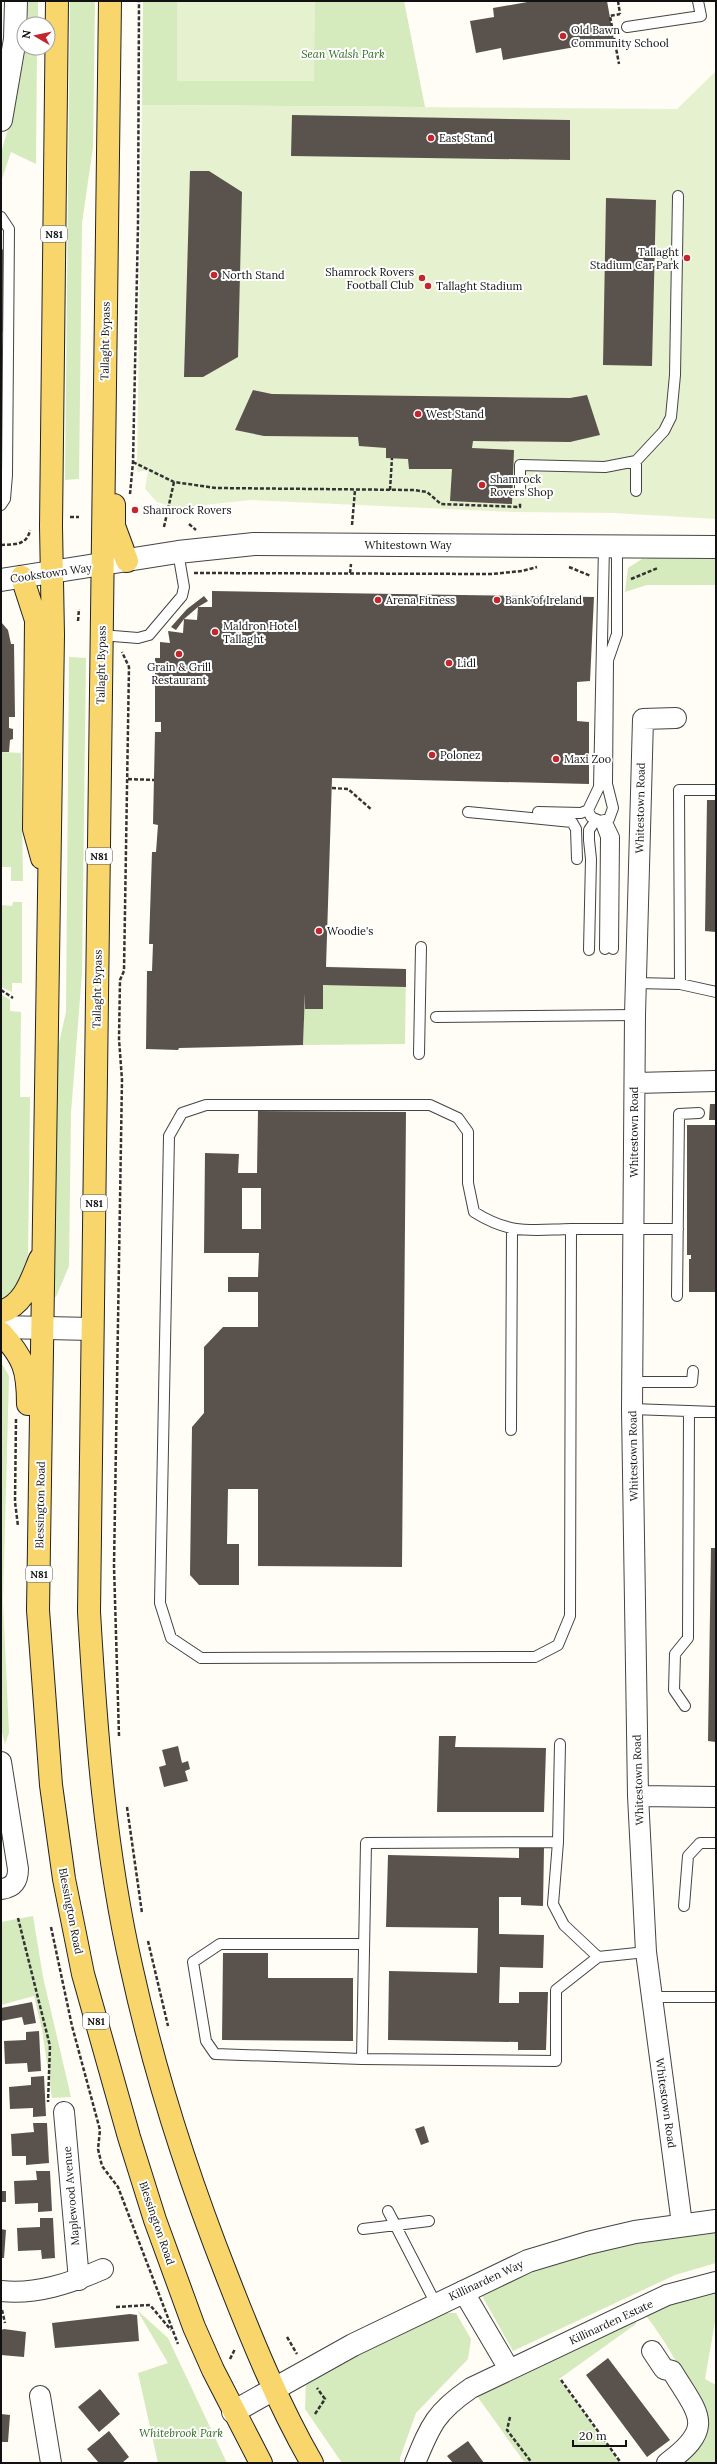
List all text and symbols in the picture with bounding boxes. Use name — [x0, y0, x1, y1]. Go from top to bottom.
north arrow — [16, 16, 56, 56]
place label: Old Bawn Community School — [571, 23, 669, 50]
text: N — [19, 29, 34, 40]
marker: Old Bawn Community School — [558, 31, 568, 41]
park label: Sean Walsh Park — [301, 47, 385, 61]
place label: East Stand — [439, 131, 494, 145]
marker: East Stand — [426, 133, 436, 143]
road number: N81 — [41, 226, 67, 242]
place label: Tallaght Stadium Car Park — [590, 245, 680, 272]
marker: Tallaght Stadium Car Park — [682, 253, 692, 263]
place label: Shamrock Rovers Football Club — [325, 265, 414, 292]
place label: North Stand — [222, 268, 285, 282]
marker: North Stand — [209, 270, 219, 280]
marker: Shamrock Rovers Football Club — [417, 273, 427, 283]
place label: Tallaght Stadium — [436, 279, 522, 293]
marker: Tallaght Stadium — [423, 281, 433, 291]
street label: Tallaght Bypass — [97, 301, 113, 381]
place label: West Stand — [426, 407, 485, 421]
marker: West Stand — [413, 409, 423, 419]
place label: Shamrock Rovers Shop — [490, 472, 554, 499]
marker: Shamrock Rovers Shop — [477, 480, 487, 490]
place label: Shamrock Rovers — [143, 503, 232, 517]
marker: Shamrock Rovers — [130, 505, 140, 515]
street label: Whitestown Way — [364, 538, 452, 552]
street label: Cookstown Way — [9, 560, 93, 586]
place label: Arena Fitness — [385, 593, 455, 607]
place label: Bank of Ireland — [505, 593, 583, 607]
marker: Arena Fitness — [373, 595, 383, 605]
marker: Bank of Ireland — [492, 595, 502, 605]
place label: Maldron Hotel Tallaght — [223, 619, 297, 646]
street label: Tallaght Bypass — [93, 625, 109, 705]
marker: Maldron Hotel Tallaght — [210, 627, 220, 637]
marker: Grain & Grill Restaurant — [174, 649, 184, 659]
place label: Lidl — [457, 656, 476, 670]
marker: Lidl — [444, 658, 454, 668]
place label: Grain & Grill Restaurant — [147, 660, 211, 687]
place label: Polonez — [440, 748, 481, 762]
marker: Polonez — [427, 750, 437, 760]
place label: Maxi Zoo — [564, 752, 611, 766]
marker: Maxi Zoo — [551, 754, 561, 764]
street label: Whitestown Road — [632, 762, 648, 854]
road number: N81 — [86, 848, 112, 864]
place label: Woodie's — [327, 924, 373, 938]
marker: Woodie's — [314, 926, 324, 936]
street label: Tallaght Bypass — [89, 949, 105, 1029]
street label: Whitestown Road — [627, 1086, 641, 1177]
road number: N81 — [81, 1195, 107, 1211]
street label: Whitestown Road — [625, 1410, 641, 1502]
street label: Blessington Road — [32, 1461, 48, 1549]
road number: N81 — [26, 1566, 52, 1582]
street label: Whitestown Road — [629, 1734, 647, 1826]
street label: Blessington Road — [56, 1867, 86, 1956]
road number: N81 — [83, 2013, 109, 2029]
street label: Whitestown Road — [653, 2057, 679, 2149]
street label: Maplewood Avenue — [60, 2146, 82, 2246]
street label: Blessington Road — [136, 2179, 178, 2267]
street label: Killinarden Way — [446, 2257, 526, 2303]
street label: Killinarden Estate — [567, 2296, 655, 2348]
scale bar — [573, 2422, 626, 2448]
park label: Whitebrook Park — [139, 2426, 223, 2440]
text: 20 m — [579, 2428, 607, 2443]

